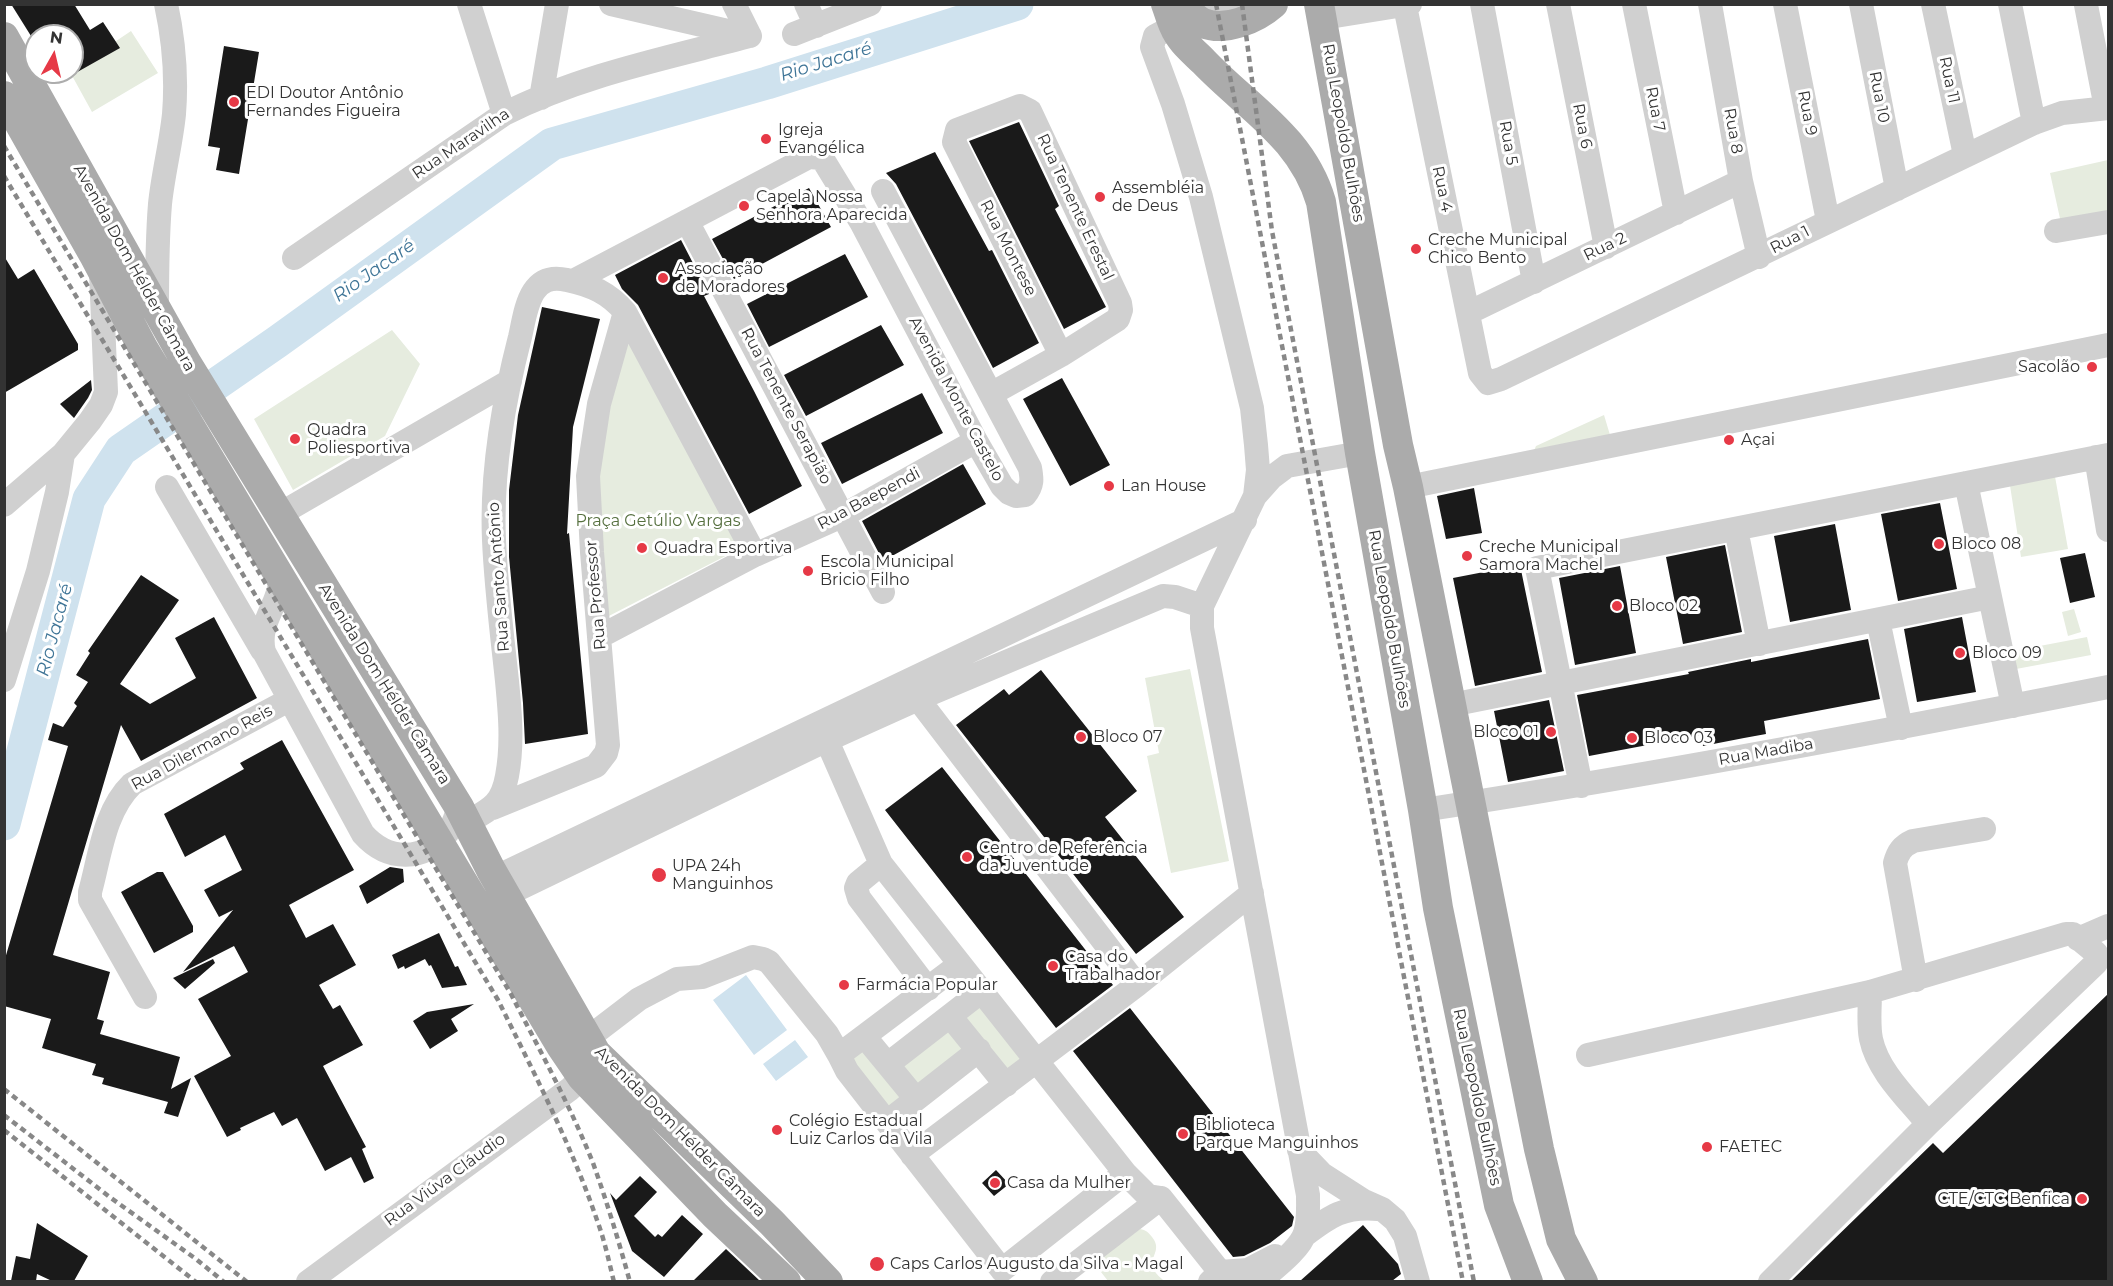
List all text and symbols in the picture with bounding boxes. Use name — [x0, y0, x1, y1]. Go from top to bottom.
north arrow — [24, 24, 84, 84]
text: N — [49, 27, 64, 48]
water label: Rio Jacaré — [777, 38, 875, 86]
street label: Rua Leopoldo Bulhões — [1318, 42, 1368, 224]
street label: Rua 11 — [1935, 55, 1963, 105]
street label: Rua 10 — [1865, 69, 1893, 125]
place label: EDI Doutor Antônio Fernandes Figueira — [246, 83, 403, 121]
street label: Rua 7 — [1641, 85, 1669, 133]
street label: Rua 9 — [1793, 89, 1821, 137]
marker: EDI Doutor Antônio Fernandes Figueira — [227, 95, 241, 109]
street label: Rua 6 — [1568, 102, 1596, 150]
street label: Rua Maravilha — [409, 104, 513, 184]
street label: Rua 8 — [1720, 107, 1746, 155]
street label: Rua 5 — [1495, 119, 1521, 167]
place label: Igreja Evangélica — [778, 120, 865, 158]
street label: Rua Tenente Erestal — [1033, 131, 1117, 283]
marker: Igreja Evangélica — [759, 132, 773, 146]
street label: Avenida Dom Hélder Câmara — [69, 161, 199, 375]
street label: Rua 4 — [1428, 164, 1456, 214]
place label: Assembléia de Deus — [1112, 178, 1204, 216]
place label: Capela Nossa Senhora Aparecida — [756, 187, 908, 225]
marker: Assembléia de Deus — [1093, 190, 1107, 204]
street label: Rua Montese — [976, 197, 1040, 299]
marker: Capela Nossa Senhora Aparecida — [737, 199, 751, 213]
street label: Rua 1 — [1767, 222, 1813, 258]
street label: Rua 2 — [1581, 228, 1629, 266]
place label: Creche Municipal Chico Bento — [1428, 230, 1568, 268]
water label: Rio Jacaré — [329, 235, 419, 307]
marker: Creche Municipal Chico Bento — [1409, 242, 1423, 256]
place label: Associação de Moradores — [675, 259, 785, 297]
marker: Associação de Moradores — [656, 271, 670, 285]
street label: Avenida Monte Castelo — [904, 313, 1008, 485]
street label: Rua Tenente Serapião — [737, 324, 835, 488]
place label: Sacolão — [2018, 357, 2080, 377]
marker: Sacolão — [2085, 360, 2099, 374]
place label: Quadra Poliesportiva — [307, 420, 411, 458]
place label: Açai — [1741, 430, 1775, 450]
marker: Quadra Poliesportiva — [288, 432, 302, 446]
marker: Açai — [1722, 433, 1736, 447]
street label: Rua Baependi — [814, 464, 924, 534]
place label: Lan House — [1121, 476, 1206, 496]
marker: Lan House — [1102, 479, 1116, 493]
street label: Rua Santo Antônio — [484, 501, 514, 653]
park label: Praça Getúlio Vargas — [575, 511, 741, 531]
street label: Rua Leopoldo Bulhões — [1364, 528, 1414, 710]
place label: Bloco 08 — [1951, 534, 2021, 554]
place label: Creche Municipal Samora Machel — [1479, 537, 1619, 575]
marker: Bloco 08 — [1932, 537, 1946, 551]
place label: Quadra Esportiva — [654, 538, 792, 558]
street label: Rua Professor — [582, 539, 610, 651]
marker: Quadra Esportiva — [635, 541, 649, 555]
marker: Creche Municipal Samora Machel — [1460, 549, 1474, 563]
place label: Escola Municipal Bricio Filho — [820, 552, 954, 590]
marker: Escola Municipal Bricio Filho — [801, 564, 815, 578]
street label: Avenida Dom Hélder Câmara — [314, 580, 454, 788]
water label: Rio Jacaré — [32, 581, 78, 679]
place label: Bloco 02 — [1629, 596, 1698, 616]
marker: Bloco 02 — [1610, 599, 1624, 613]
place label: Bloco 09 — [1972, 643, 2042, 663]
marker: Bloco 09 — [1953, 646, 1967, 660]
street label: Rua Dilermano Reis — [128, 701, 276, 795]
place label: Bloco 01 — [1473, 722, 1539, 742]
marker: Bloco 01 — [1544, 725, 1558, 739]
place label: Bloco 07 — [1093, 727, 1162, 747]
place label: Bloco 03 — [1644, 728, 1713, 748]
marker: Bloco 07 — [1074, 730, 1088, 744]
marker: Bloco 03 — [1625, 731, 1639, 745]
street label: Rua Madiba — [1717, 734, 1815, 770]
place label: Centro de Referência da Juventude — [979, 838, 1148, 876]
marker: Centro de Referência da Juventude — [960, 850, 974, 864]
place label: UPA 24h Manguinhos — [672, 856, 773, 894]
marker: UPA 24h Manguinhos — [650, 866, 668, 884]
place label: Casa do Trabalhador — [1065, 947, 1161, 985]
marker: Casa do Trabalhador — [1046, 959, 1060, 973]
place label: Farmácia Popular — [856, 975, 998, 995]
marker: Farmácia Popular — [837, 978, 851, 992]
street label: Rua Leopoldo Bulhões — [1449, 1007, 1505, 1187]
street label: Avenida Dom Hélder Câmara — [591, 1043, 769, 1221]
place label: Colégio Estadual Luiz Carlos da Vila — [789, 1111, 932, 1149]
place label: Biblioteca Parque Manguinhos — [1195, 1115, 1358, 1153]
marker: Colégio Estadual Luiz Carlos da Vila — [770, 1123, 784, 1137]
marker: Biblioteca Parque Manguinhos — [1176, 1127, 1190, 1141]
street label: Rua Viúva Cláudio — [381, 1130, 509, 1230]
place label: FAETEC — [1719, 1137, 1782, 1157]
marker: FAETEC — [1700, 1140, 1714, 1154]
place label: Casa da Mulher — [1007, 1173, 1131, 1193]
marker: Casa da Mulher — [988, 1176, 1002, 1190]
place label: CTE/CTC Benfica — [1938, 1189, 2070, 1209]
marker: CTE/CTC Benfica — [2075, 1192, 2089, 1206]
place label: Caps Carlos Augusto da Silva - Magal — [890, 1254, 1183, 1274]
marker: Caps Carlos Augusto da Silva - Magal — [868, 1255, 886, 1273]

